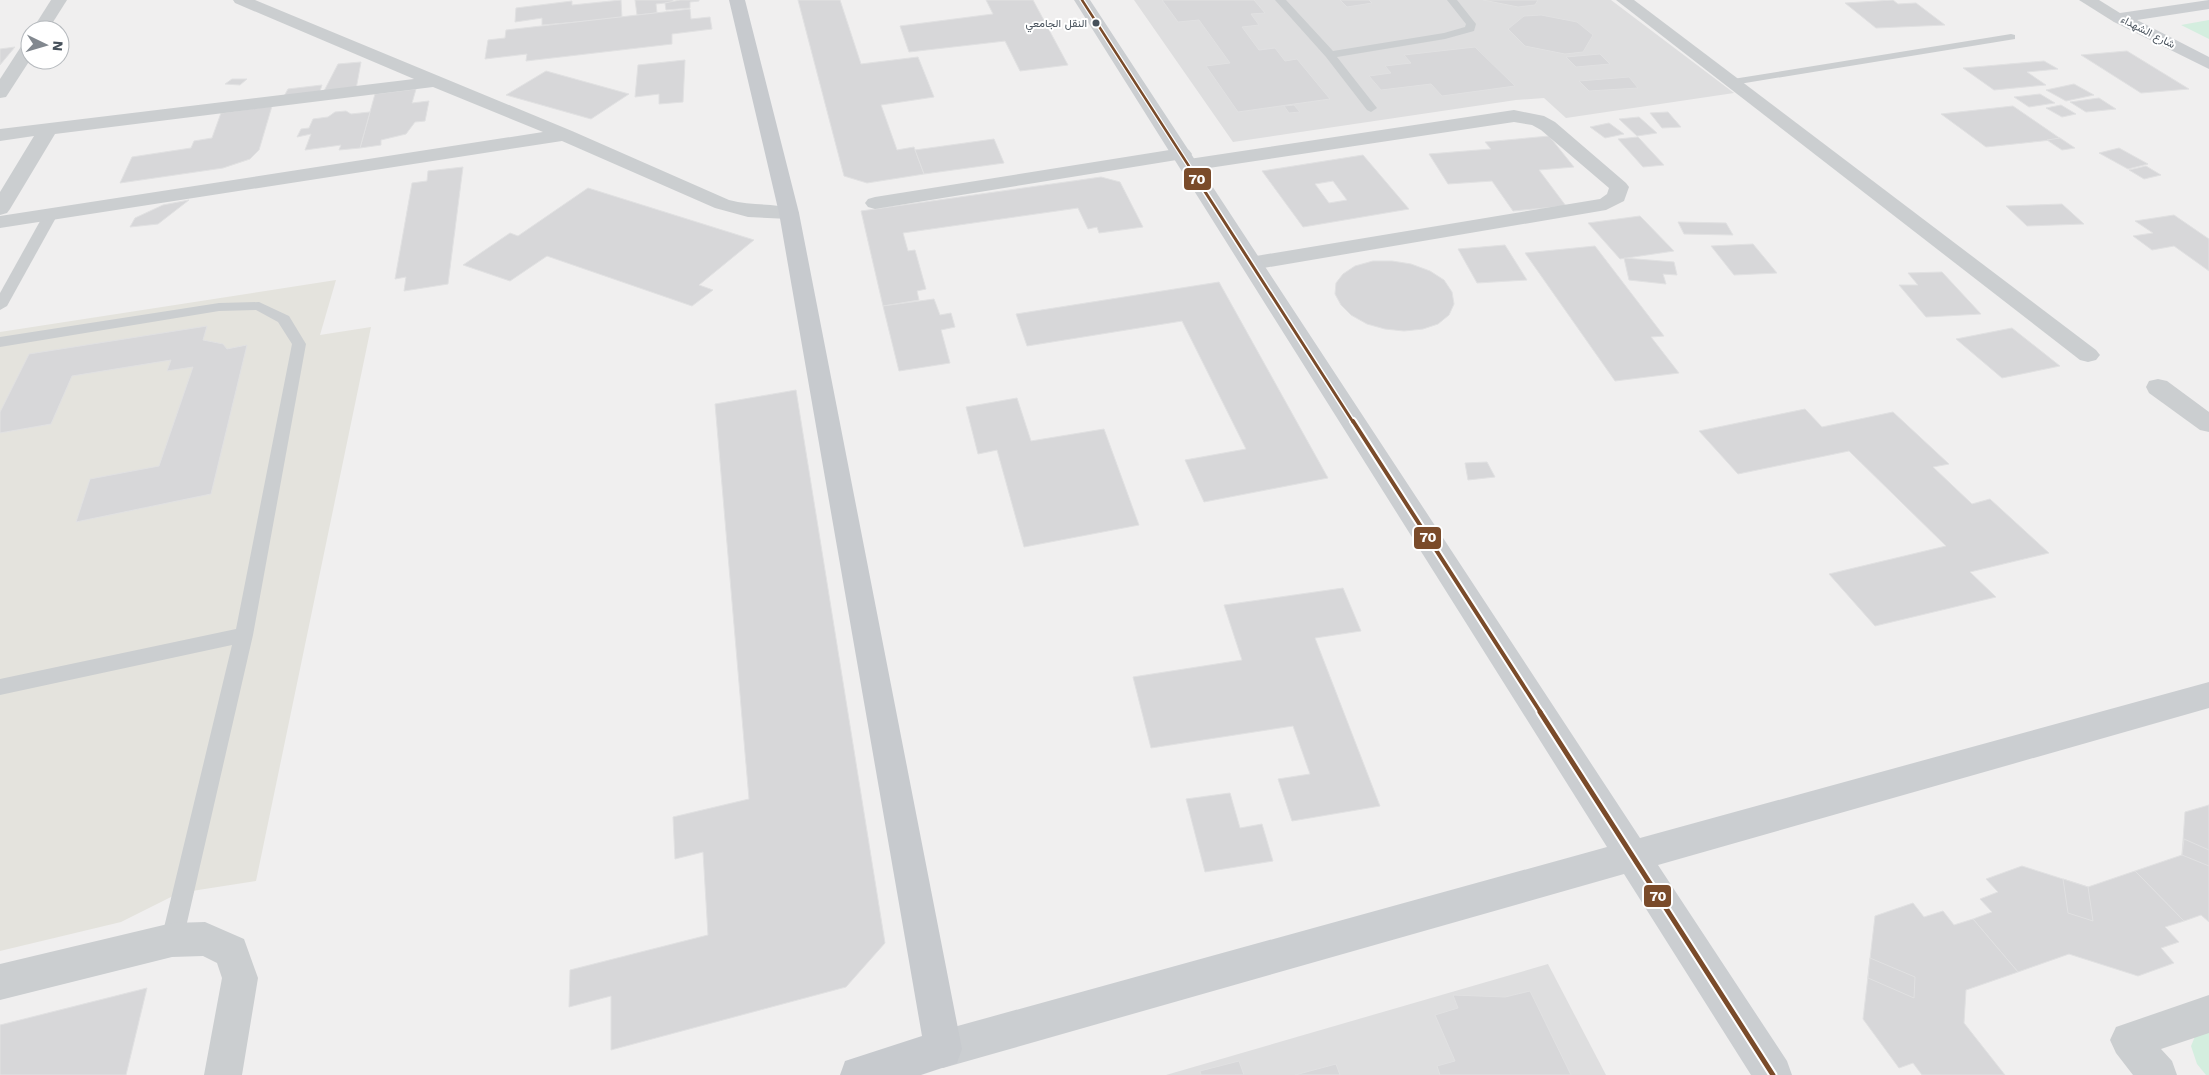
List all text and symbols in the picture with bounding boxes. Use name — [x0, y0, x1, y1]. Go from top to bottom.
street label: شارع الشهداء — [2118, 13, 2178, 52]
place label: النقل الجامعي — [1026, 17, 1087, 33]
marker: النقل الجامعي — [1091, 18, 1101, 28]
north arrow — [20, 20, 70, 70]
text: N — [50, 40, 66, 52]
line badge: 70 — [1183, 167, 1212, 191]
text: 70 — [1188, 171, 1206, 187]
line badge: 70 — [1413, 526, 1442, 550]
text: 70 — [1419, 529, 1437, 545]
line badge: 70 — [1643, 884, 1672, 908]
text: 70 — [1649, 888, 1667, 904]

